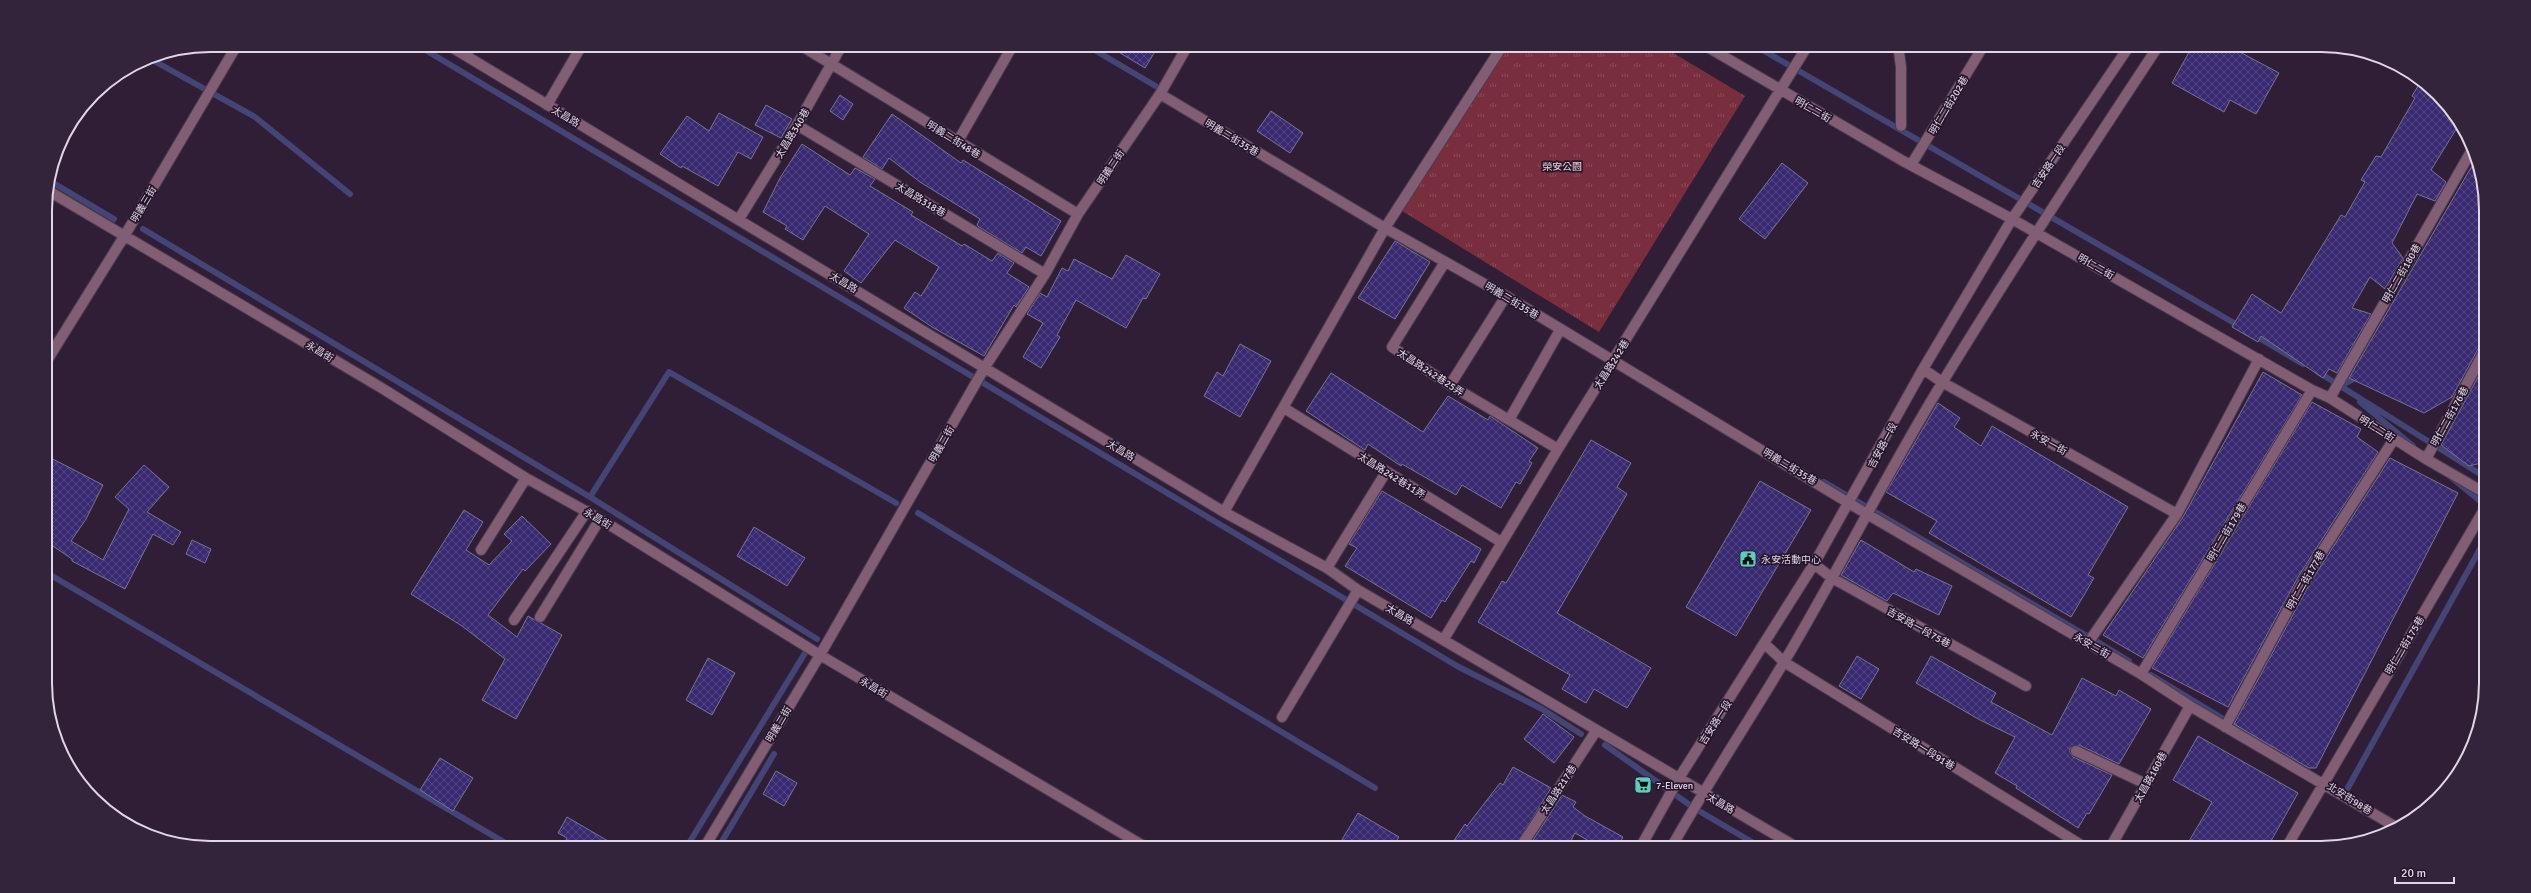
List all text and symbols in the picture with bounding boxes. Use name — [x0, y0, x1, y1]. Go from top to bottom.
street label: 明仁二街202巷 — [1927, 74, 1971, 137]
street label: 明仁二街 — [1792, 95, 1833, 125]
street label: 太昌路 — [550, 104, 581, 130]
street label: 太昌路340巷 — [773, 106, 812, 161]
street label: 明義二街35巷 — [1202, 117, 1261, 159]
street label: 明義二街48巷 — [925, 119, 982, 161]
street label: 吉安路一段 — [2030, 142, 2068, 191]
street label: 明義二街 — [1095, 148, 1127, 187]
park label: 榮安公園 — [1542, 161, 1582, 173]
street label: 太昌路318巷 — [893, 180, 948, 219]
street label: 明義三街 — [128, 184, 159, 225]
street label: 明仁二街180巷 — [2380, 242, 2424, 305]
street label: 明仁二街 — [2075, 252, 2116, 282]
street label: 太昌路 — [828, 270, 859, 296]
street label: 明義二街35巷 — [1482, 280, 1541, 322]
street label: 太昌路242巷 — [1592, 338, 1632, 392]
street label: 永昌街 — [304, 339, 335, 365]
street label: 太昌路242巷25弄 — [1395, 347, 1466, 399]
street label: 明仁二街176巷 — [2429, 385, 2471, 448]
street label: 明仁二街 — [2356, 413, 2396, 445]
street label: 吉安路一段 — [1866, 421, 1900, 470]
street label: 明義二街 — [927, 424, 957, 465]
street label: 永安一街 — [2028, 428, 2069, 458]
street label: 太昌路 — [1105, 438, 1136, 464]
street label: 明義二街35巷 — [1760, 446, 1819, 488]
street label: 太昌路242巷11弄 — [1356, 450, 1427, 501]
street label: 明仁二街179巷 — [2205, 501, 2249, 564]
street label: 永昌街 — [582, 506, 613, 532]
public building icon: 永安活動中心 — [1738, 549, 1758, 569]
street label: 明仁二街177巷 — [2284, 549, 2328, 612]
place label: 永安活動中心 — [1761, 554, 1821, 566]
street label: 太昌路 — [1384, 602, 1415, 628]
street label: 吉安路一段75巷 — [1885, 605, 1952, 650]
street label: 明仁二街175巷 — [2383, 614, 2427, 677]
street label: 永安二街 — [2071, 631, 2112, 661]
street label: 永昌街 — [858, 675, 889, 701]
street label: 吉安路一段 — [1697, 698, 1734, 747]
street label: 明義二街 — [763, 704, 794, 745]
street label: 吉安路一段91巷 — [1890, 725, 1957, 773]
street label: 太昌路160巷 — [2132, 750, 2170, 805]
street label: 太昌路217巷 — [1539, 763, 1579, 816]
supermarket icon: 7-Eleven — [1633, 775, 1653, 795]
place label: 7-Eleven — [1656, 780, 1693, 792]
street label: 北安街98巷 — [2325, 780, 2374, 817]
street label: 太昌路 — [1705, 791, 1736, 817]
scale bar — [2395, 859, 2454, 885]
text: 20 m — [2401, 866, 2426, 881]

